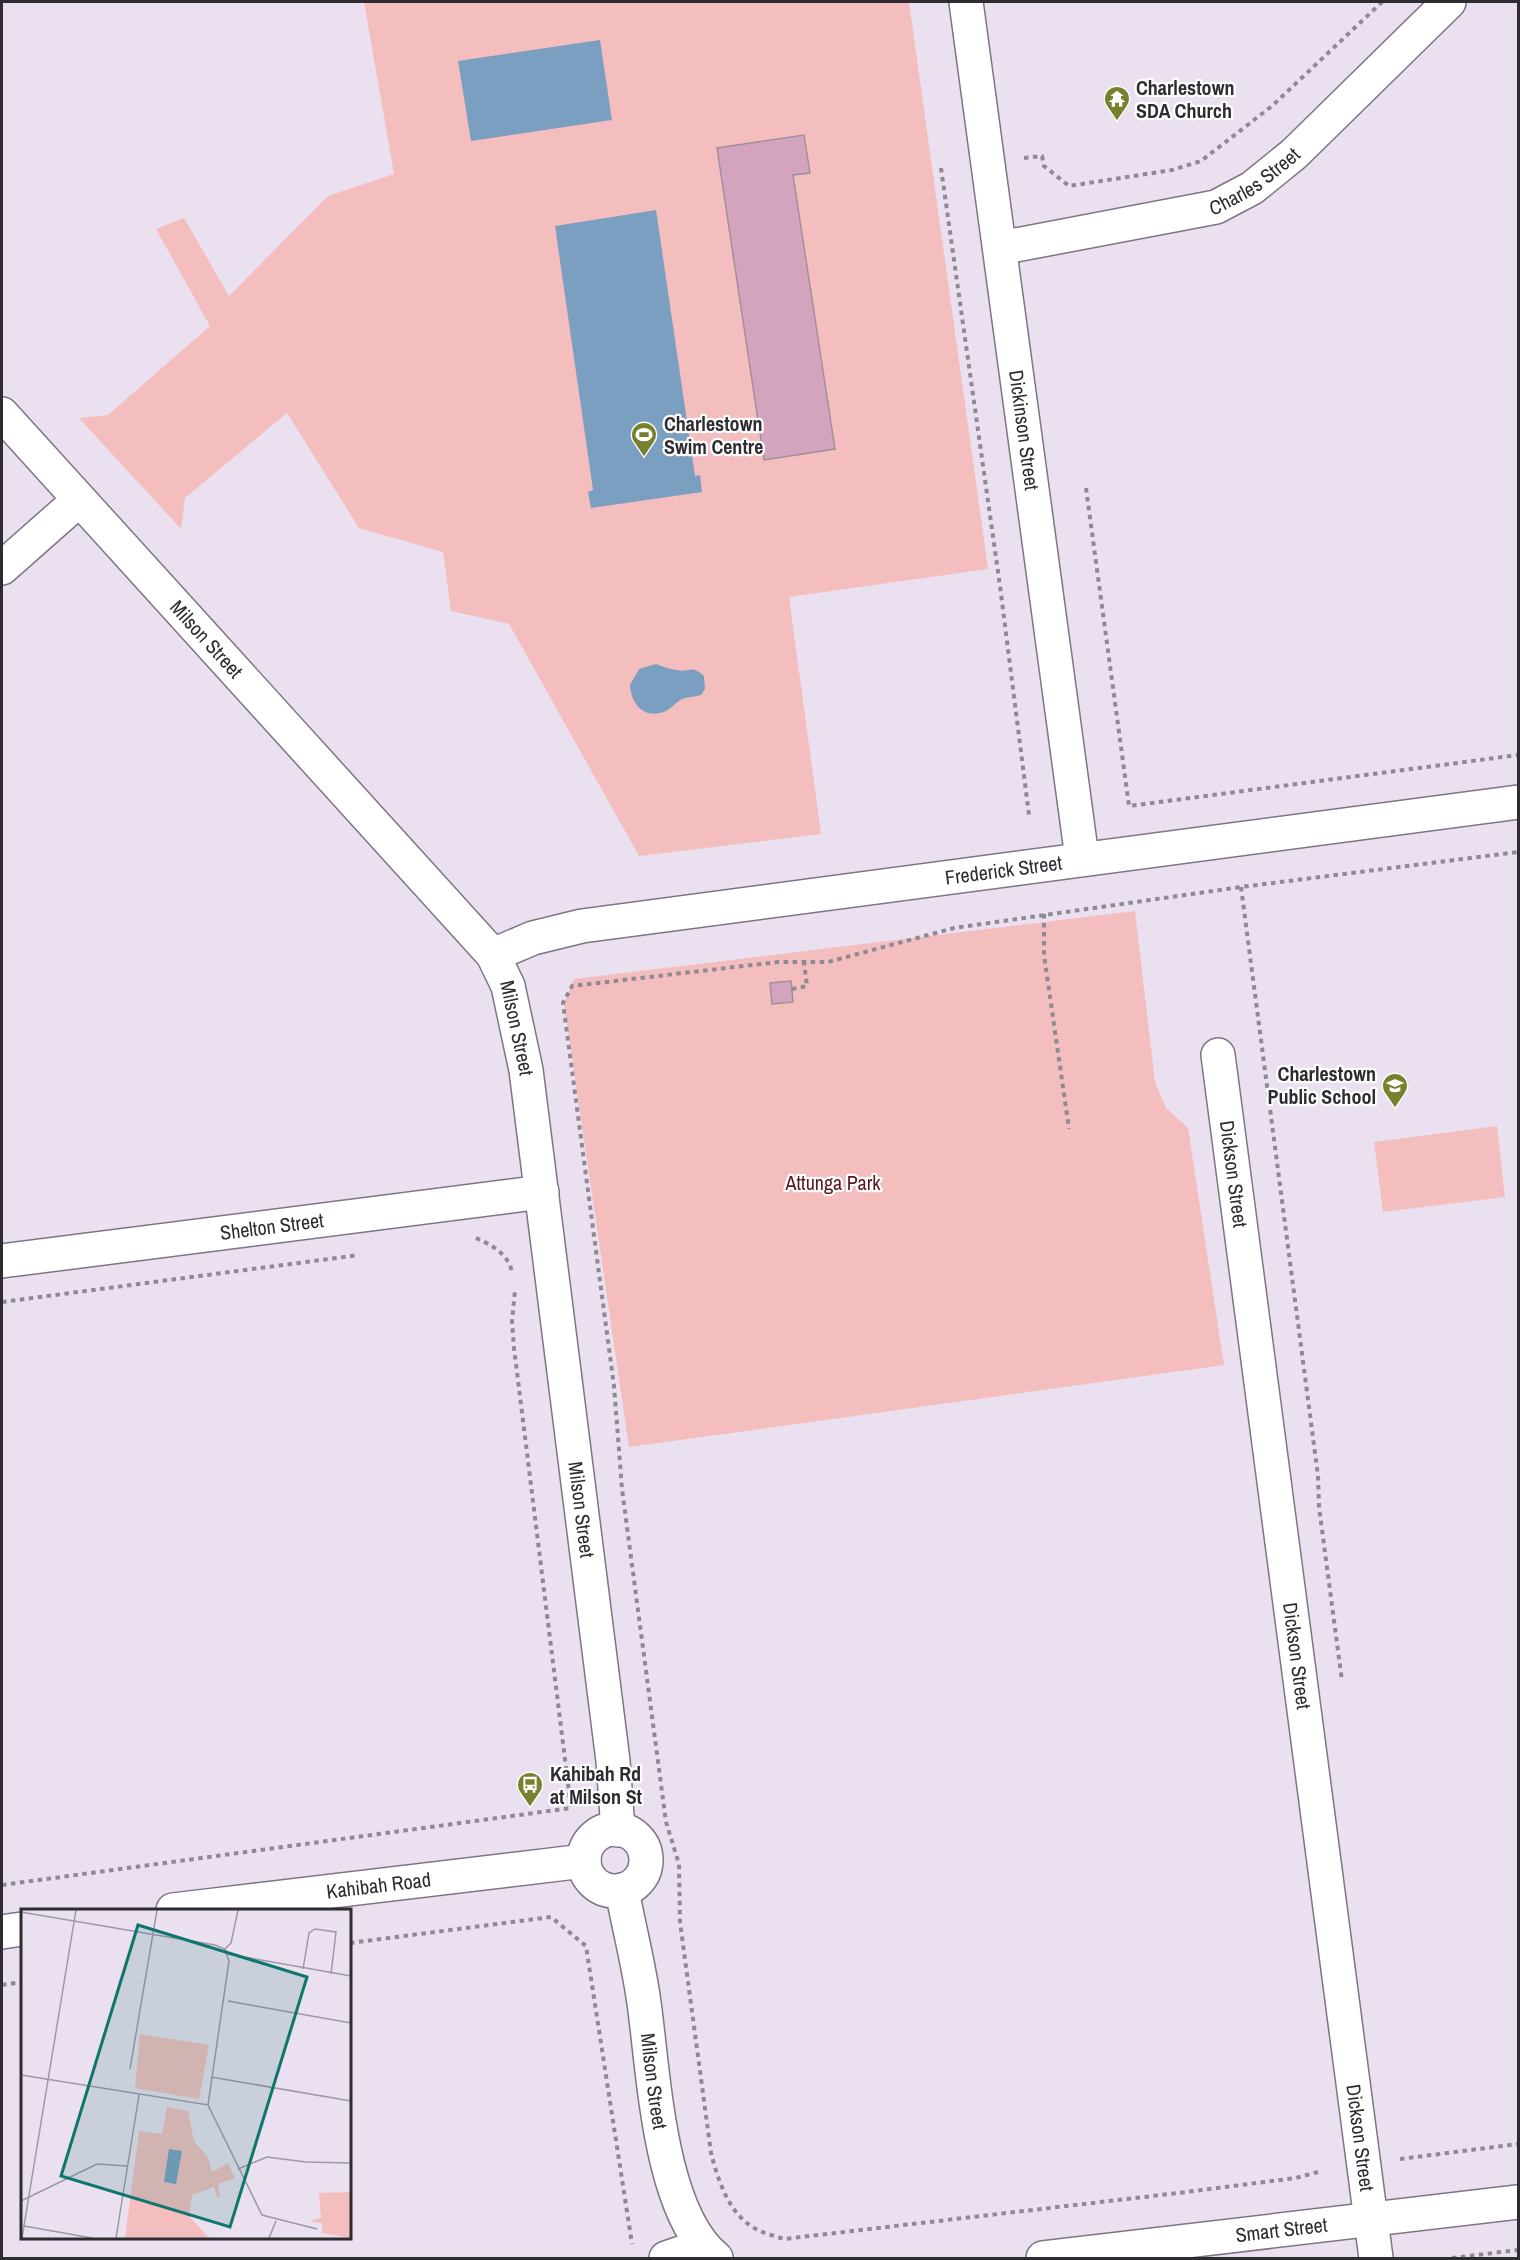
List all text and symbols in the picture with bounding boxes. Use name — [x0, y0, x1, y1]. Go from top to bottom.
place label: Charlestown SDA Church — [1136, 74, 1234, 124]
temple icon: Charlestown SDA Church — [1102, 84, 1132, 122]
street label: Charles Street — [1207, 141, 1306, 221]
street label: Dickinson Street — [1003, 368, 1046, 492]
place label: Charlestown Swim Centre — [664, 410, 763, 460]
sports icon: Charlestown Swim Centre — [629, 420, 659, 458]
street label: Milson Street — [164, 594, 249, 684]
street label: Frederick Street — [943, 849, 1064, 891]
street label: Milson Street — [494, 978, 541, 1077]
place label: Charlestown Public School — [1268, 1060, 1376, 1110]
school or university icon: Charlestown Public School — [1380, 1071, 1410, 1109]
street label: Dickson Street — [1214, 1119, 1255, 1229]
park label: Attunga Park — [785, 1169, 881, 1196]
street label: Shelton Street — [218, 1206, 325, 1246]
street label: Milson Street — [562, 1460, 601, 1560]
street label: Dickson Street — [1277, 1601, 1318, 1711]
place label: Kahibah Rd at Milson St — [550, 1760, 643, 1810]
bus stop icon: Kahibah Rd at Milson St — [515, 1770, 545, 1808]
street label: Kahibah Road — [325, 1865, 432, 1905]
inset map — [21, 1909, 351, 2239]
street label: Milson Street — [635, 2032, 674, 2132]
street label: Dickson Street — [1340, 2083, 1381, 2193]
street label: Smart Street — [1234, 2211, 1329, 2248]

